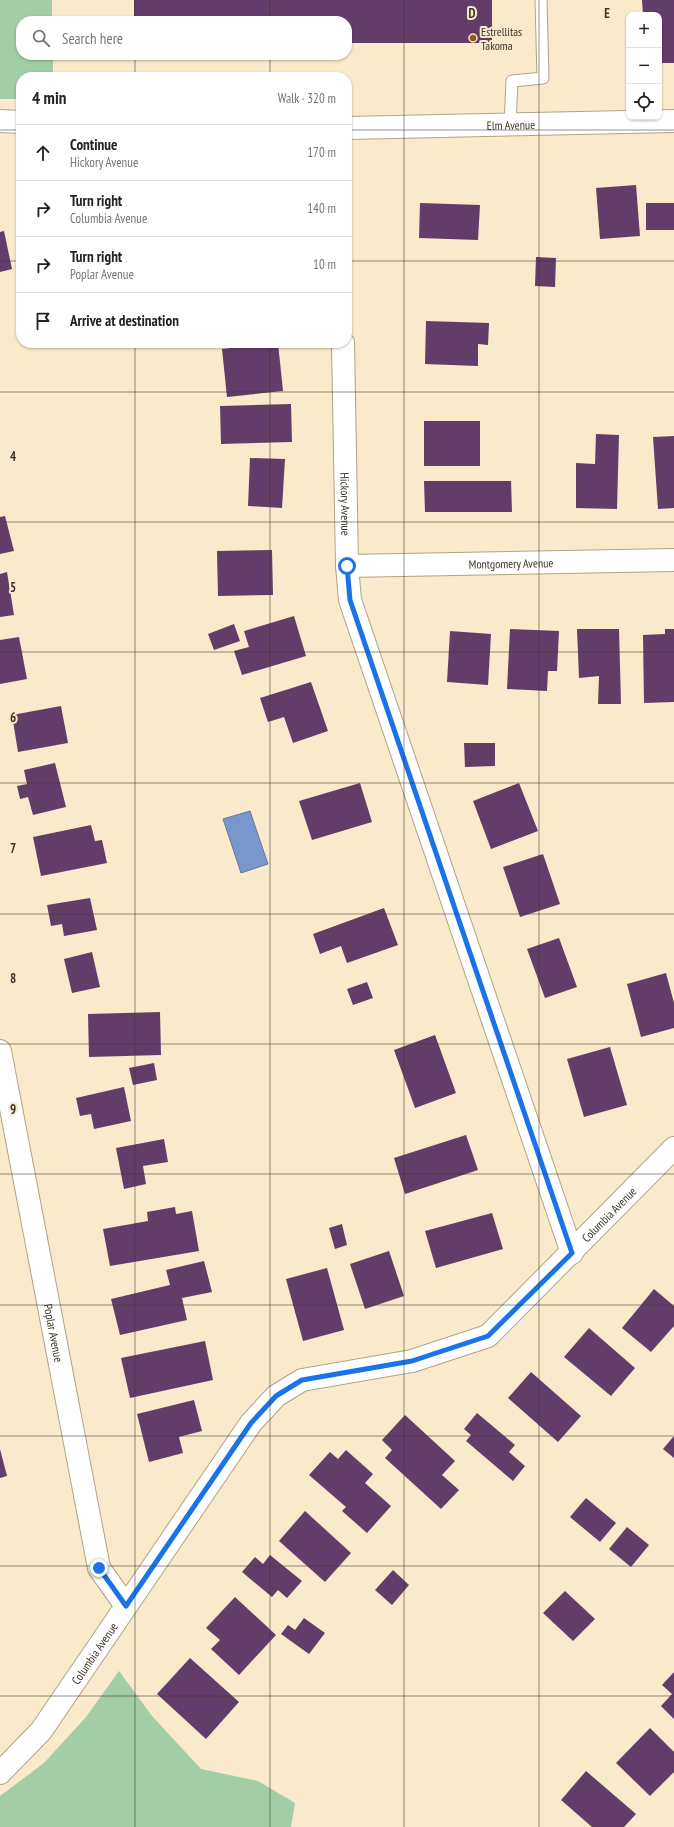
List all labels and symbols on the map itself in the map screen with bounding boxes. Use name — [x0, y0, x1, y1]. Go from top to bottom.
text: D — [469, 5, 476, 22]
text: E — [604, 5, 610, 22]
place label: Estrellitas Takoma — [481, 24, 522, 53]
marker: Estrellitas Takoma — [468, 33, 478, 43]
street label: Elm Avenue — [487, 116, 535, 133]
text: 4 — [10, 448, 17, 465]
street label: Hickory Avenue — [338, 472, 354, 536]
street label: Montgomery Avenue — [469, 555, 553, 571]
route start — [338, 557, 356, 575]
text: 5 — [10, 579, 16, 596]
text: 6 — [10, 709, 16, 726]
text: 7 — [10, 840, 16, 857]
text: 8 — [10, 970, 16, 987]
text: 9 — [10, 1101, 16, 1118]
street label: Columbia Avenue — [578, 1183, 639, 1245]
street label: Poplar Avenue — [41, 1302, 67, 1363]
route end — [90, 1559, 108, 1577]
street label: Columbia Avenue — [68, 1619, 120, 1687]

